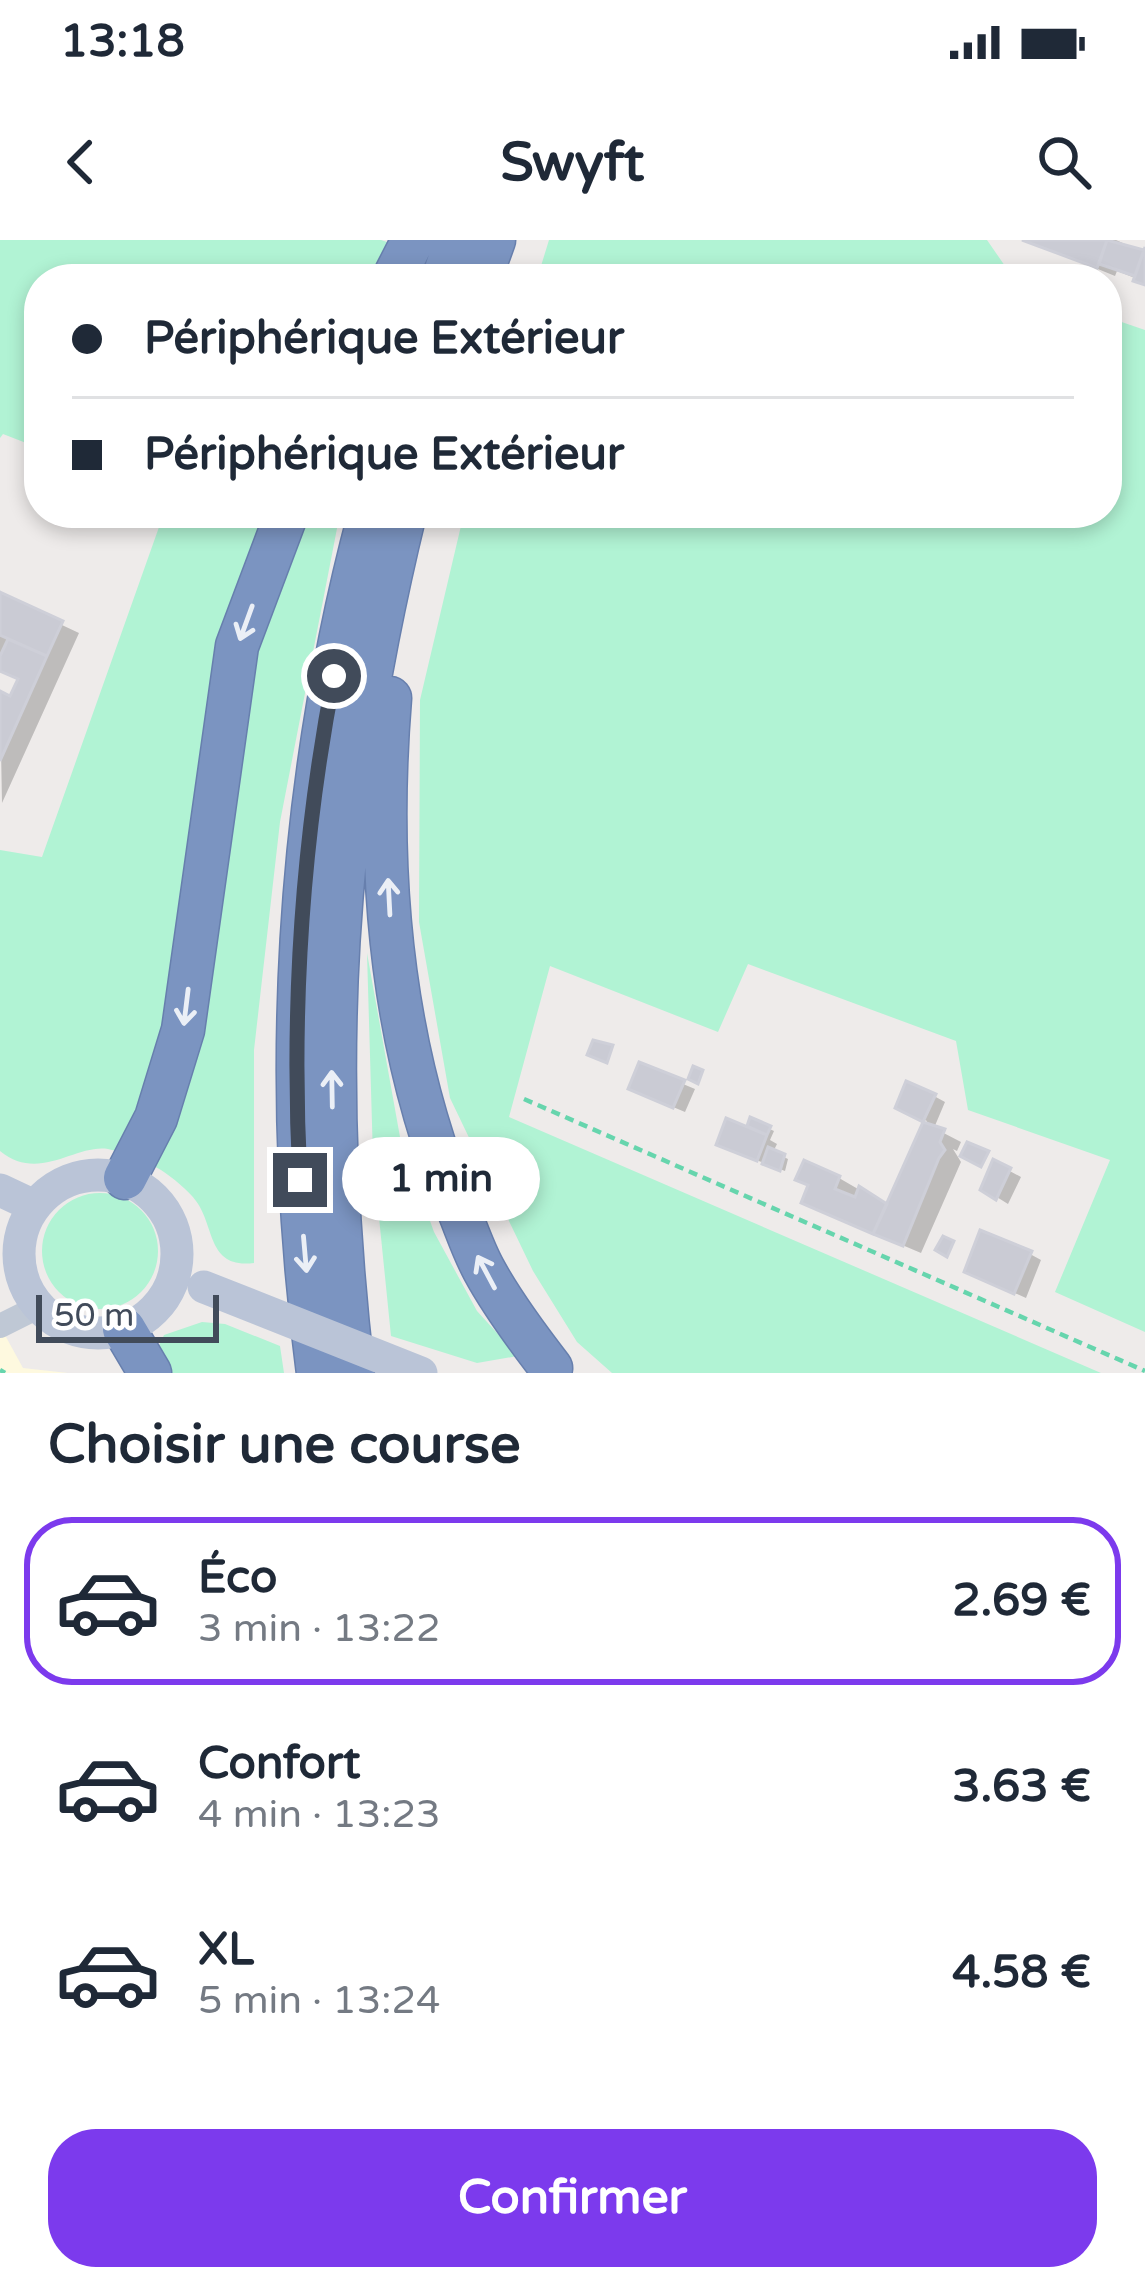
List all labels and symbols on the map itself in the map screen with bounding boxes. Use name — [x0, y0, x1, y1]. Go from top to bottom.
one-way arrow — [234, 603, 256, 640]
route start — [307, 649, 361, 703]
one-way arrow — [377, 878, 400, 917]
one-way arrow — [174, 987, 196, 1026]
one-way arrow — [321, 1070, 344, 1109]
callout: 1 min — [342, 1138, 540, 1222]
route end — [273, 1153, 327, 1207]
one-way arrow — [294, 1233, 317, 1272]
one-way arrow — [474, 1255, 497, 1290]
scale bar — [36, 1289, 219, 1342]

